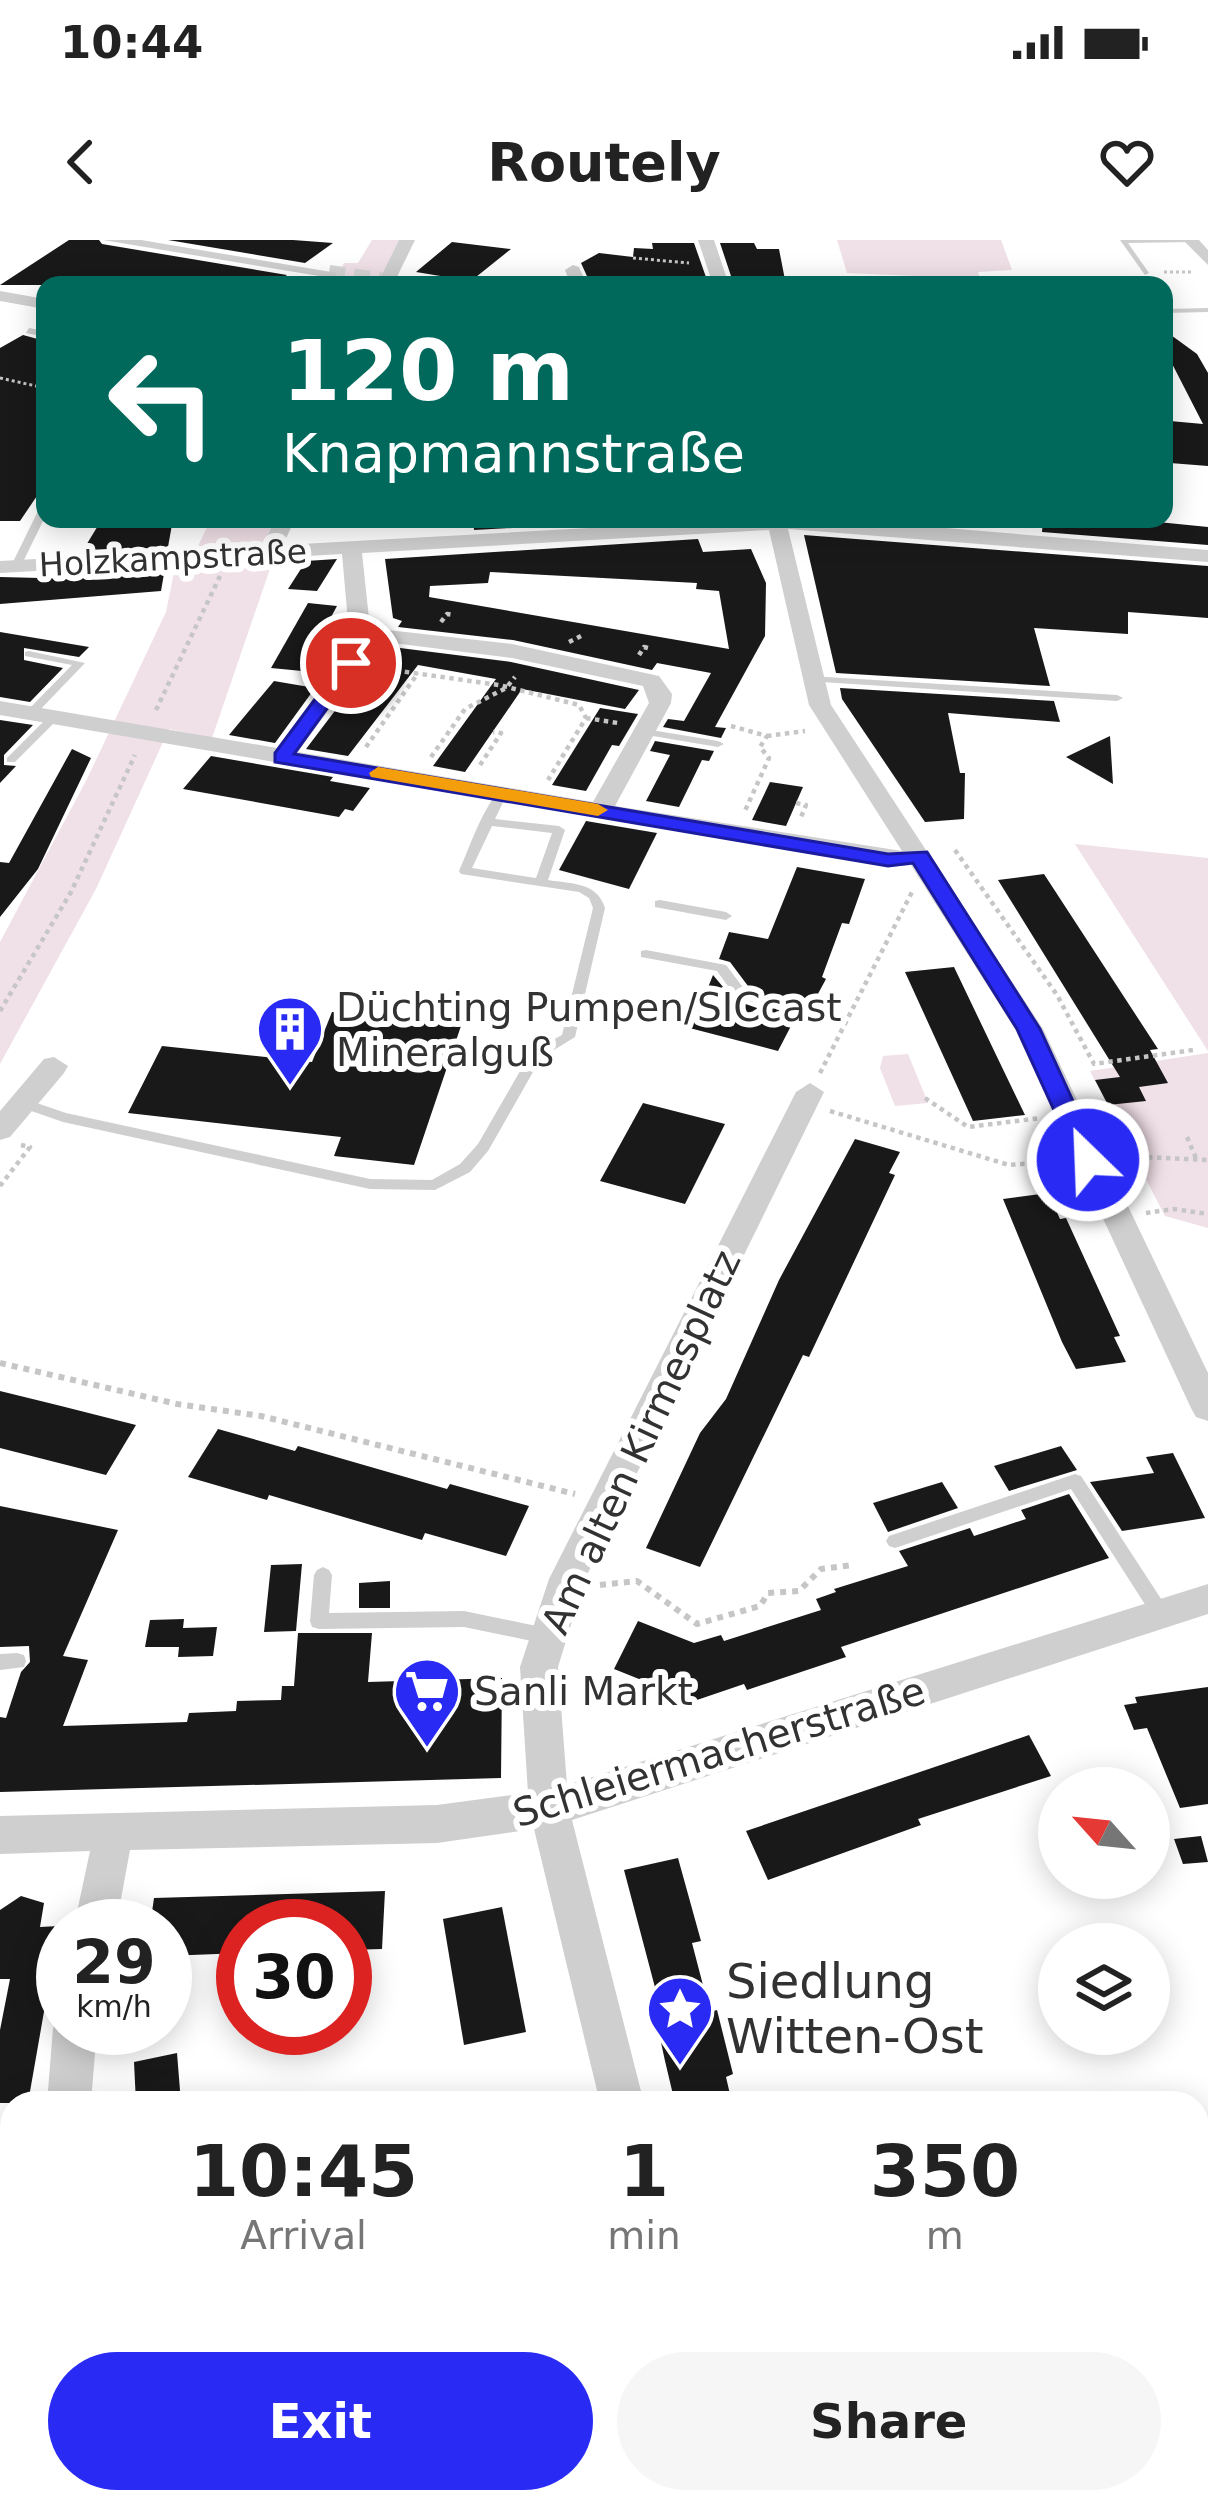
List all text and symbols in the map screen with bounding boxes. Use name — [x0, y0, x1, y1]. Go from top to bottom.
text: 10:44 — [60, 16, 203, 69]
icon: back — [48, 129, 114, 195]
icon: heart — [1094, 129, 1160, 195]
text: Routely — [487, 131, 721, 194]
text: 120 m — [282, 322, 574, 420]
icon: left — [84, 324, 240, 480]
text: Knapmannstraße — [282, 422, 745, 485]
street label: Holzkampstraße — [38, 532, 308, 584]
pin — [300, 612, 402, 714]
icon: arrive — [318, 630, 384, 696]
place label: Düchting Pumpen/SICcast Mineralguß — [336, 985, 842, 1075]
building icon: Düchting Pumpen/SICcast Mineralguß — [255, 994, 325, 1088]
position arrow — [1025, 1097, 1151, 1223]
street label: Am alten Kirmesplatz — [532, 1243, 750, 1641]
supermarket icon: Sanli Markt — [392, 1656, 462, 1750]
street label: Schleiermacherstraße — [508, 1668, 930, 1836]
place label: Sanli Markt — [474, 1669, 693, 1714]
north arrow — [1038, 1767, 1170, 1899]
map controls — [1038, 1767, 1170, 2055]
speed limit sign: 30 — [216, 1899, 372, 2055]
button: layers — [1038, 1923, 1170, 2055]
text: 29 — [72, 1927, 156, 1997]
place label: Siedlung Witten-Ost — [726, 1953, 984, 2064]
place icon: Siedlung Witten-Ost — [645, 1974, 715, 2068]
text: km/h — [76, 1989, 152, 2024]
text: 10:45 — [189, 2129, 418, 2213]
text: 1 — [619, 2129, 669, 2213]
text: 350 — [870, 2129, 1020, 2213]
text: Arrival — [240, 2213, 367, 2258]
text: min — [607, 2213, 681, 2258]
text: m — [926, 2213, 964, 2258]
button: Exit — [48, 2352, 593, 2490]
button: Share — [617, 2352, 1161, 2490]

